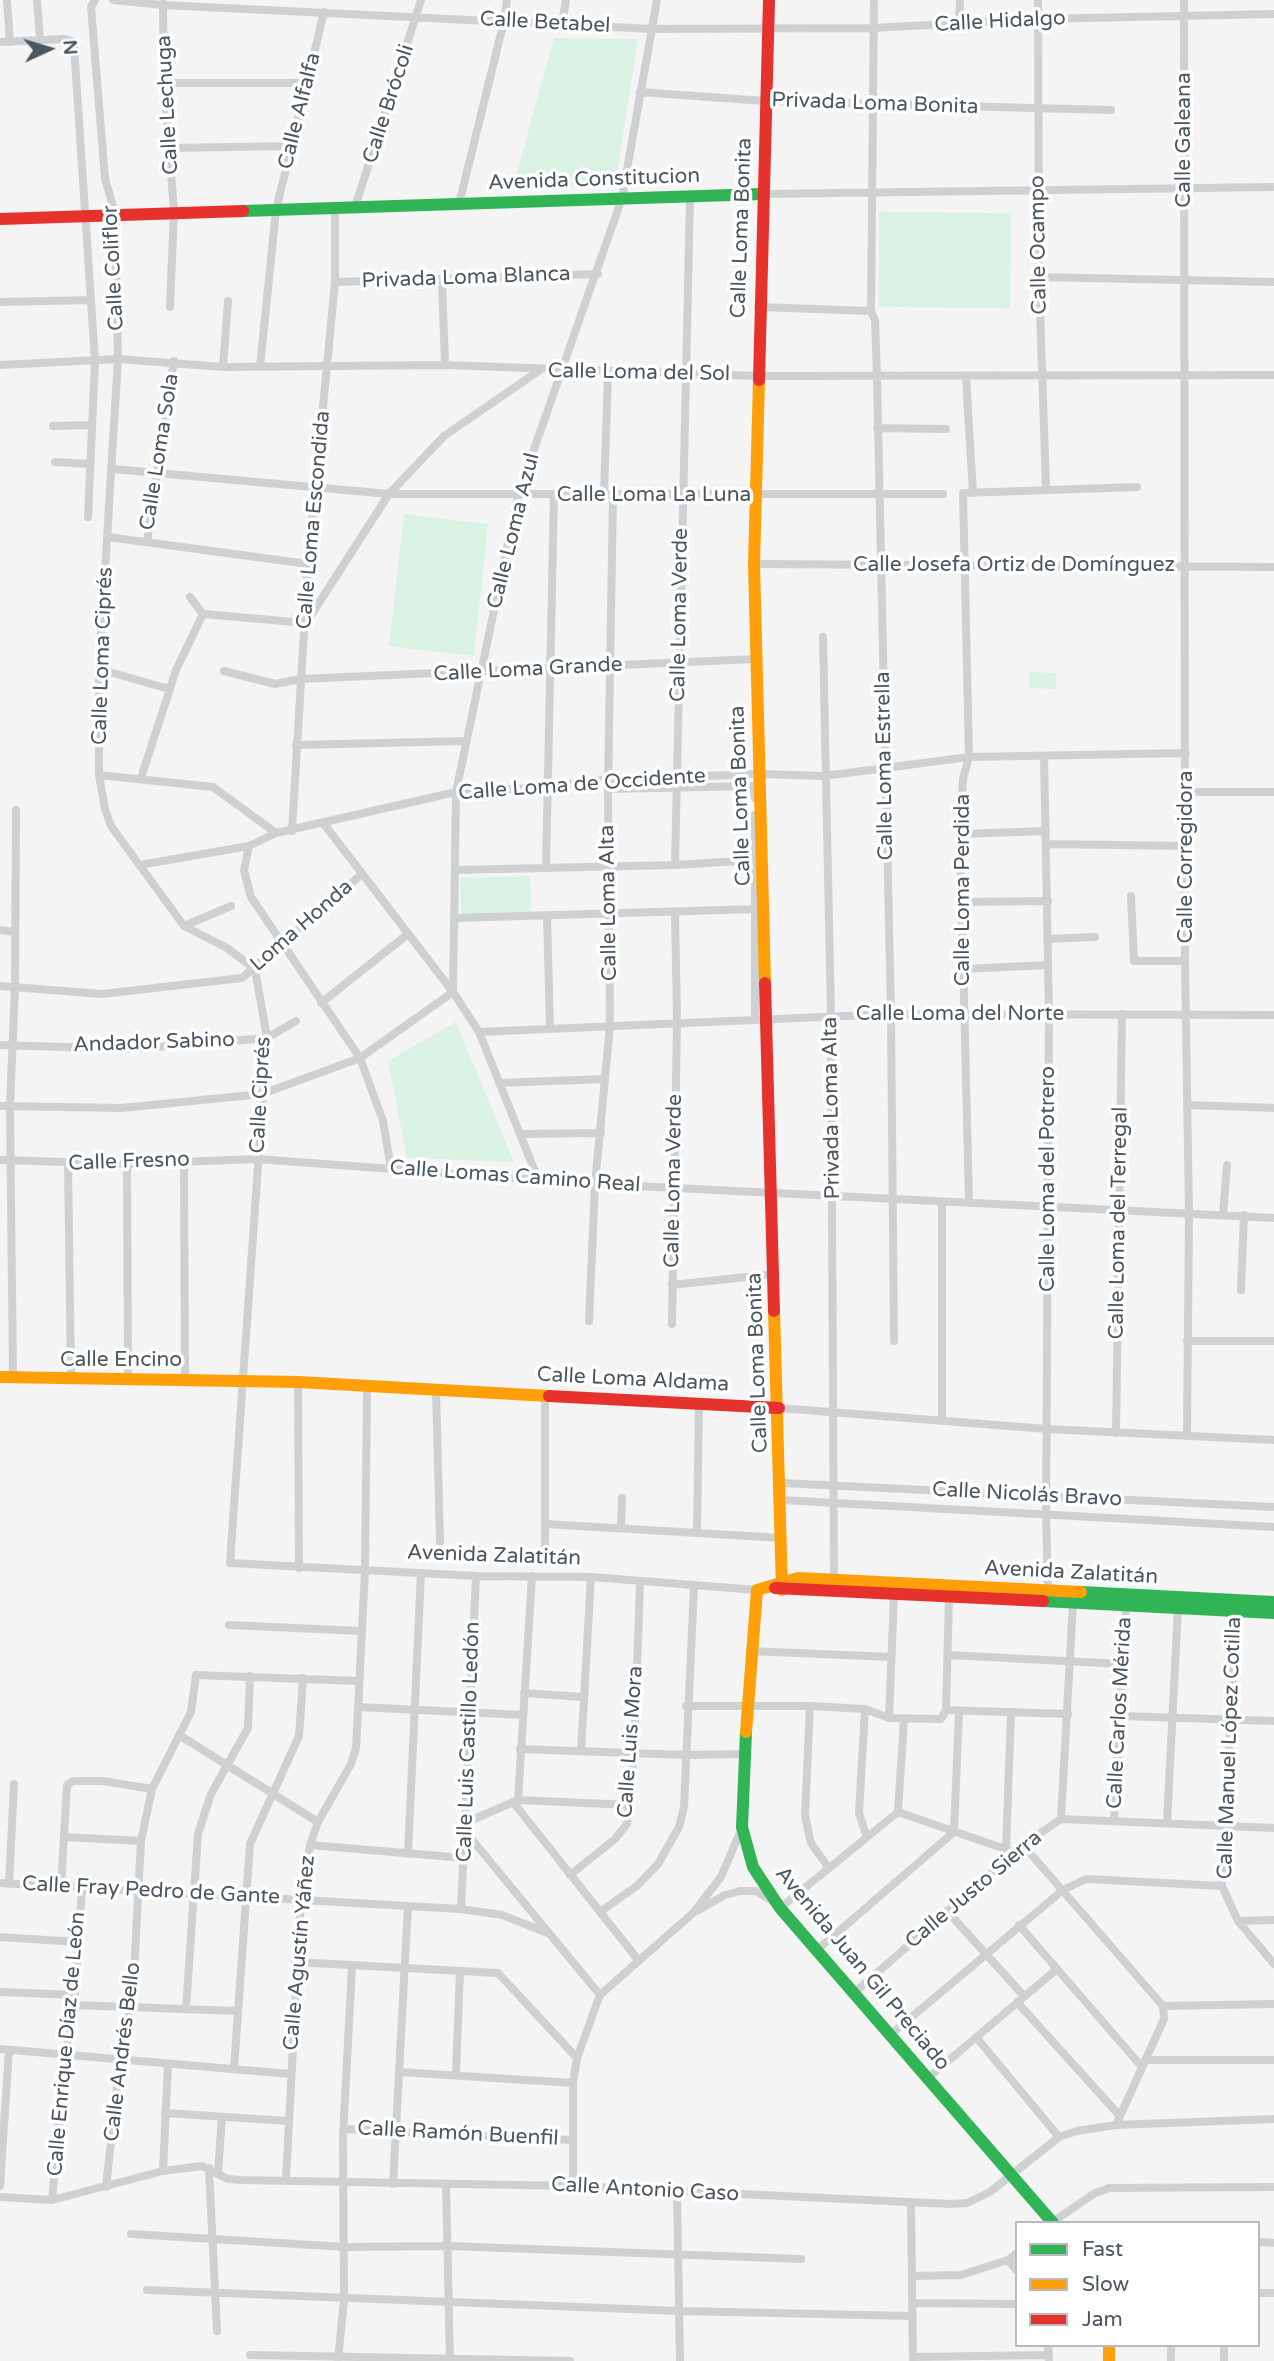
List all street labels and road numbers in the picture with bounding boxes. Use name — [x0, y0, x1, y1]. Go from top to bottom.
street label: Calle Hidalgo — [934, 6, 1066, 38]
street label: Calle Betabel — [479, 7, 611, 39]
street label: Calle Lechuga — [152, 34, 184, 176]
street label: Calle Brócoli — [358, 41, 420, 167]
street label: Calle Alfalfa — [273, 50, 327, 172]
street label: Calle Galeana — [1171, 72, 1197, 208]
street label: Privada Loma Bonita — [771, 88, 979, 120]
street label: Calle Loma Bonita — [726, 137, 758, 319]
street label: Avenida Constitucion — [488, 164, 700, 196]
street label: Calle Ocampo — [1025, 175, 1053, 315]
street label: Calle Coliflor — [98, 205, 130, 331]
street label: Privada Loma Blanca — [361, 262, 571, 294]
street label: Calle Loma del Sol — [548, 359, 730, 387]
street label: Calle Loma Sola — [135, 372, 185, 532]
street label: Calle Loma Escondida — [292, 410, 336, 630]
street label: Calle Loma Azul — [482, 450, 546, 612]
street label: Calle Loma La Luna — [557, 482, 751, 508]
street label: Calle Loma Verde — [666, 528, 694, 702]
street label: Calle Josefa Ortiz de Domínguez — [853, 552, 1175, 578]
street label: Calle Loma Ciprés — [87, 566, 119, 746]
street label: Calle Loma Grande — [433, 652, 623, 688]
street label: Calle Loma Estrella — [871, 671, 899, 861]
street label: Calle Loma Bonita — [725, 705, 757, 887]
street label: Calle Loma de Occidente — [458, 764, 706, 806]
street label: Calle Corregidora — [1173, 770, 1199, 944]
street label: Calle Loma Perdida — [950, 794, 976, 986]
street label: Calle Loma Alta — [595, 825, 623, 981]
street label: Loma Honda — [246, 875, 358, 977]
street label: Calle Loma del Norte — [856, 1001, 1064, 1027]
street label: Privada Loma Alta — [818, 1017, 846, 1199]
street label: Andador Sabino — [73, 1028, 235, 1058]
street label: Calle Ciprés — [245, 1036, 277, 1154]
street label: Calle Loma del Potrero — [1035, 1066, 1061, 1292]
street label: Calle Loma Verde — [660, 1094, 688, 1268]
street label: Calle Loma del Terregal — [1104, 1106, 1134, 1340]
street label: Calle Fresno — [68, 1147, 190, 1177]
street label: Calle Lomas Camino Real — [389, 1156, 641, 1198]
street label: Calle Loma Bonita — [742, 1272, 774, 1454]
street label: Calle Encino — [60, 1347, 182, 1373]
street label: Calle Loma Aldama — [536, 1362, 730, 1398]
street label: Calle Nicolás Bravo — [931, 1477, 1123, 1513]
street label: Avenida Zalatitán — [407, 1540, 581, 1572]
street label: Avenida Zalatitán — [983, 1556, 1159, 1590]
street label: Calle Carlos Mérida — [1102, 1616, 1138, 1810]
street label: Calle Manuel López Cotilla — [1213, 1616, 1247, 1880]
street label: Calle Luis Castillo Ledón — [452, 1621, 486, 1863]
street label: Calle Luis Mora — [613, 1665, 649, 1819]
street label: Calle Justo Sierra — [901, 1826, 1047, 1954]
street label: Calle Agustín Yáñez — [279, 1854, 321, 2052]
street label: Avenida Juan Gil Preciado — [769, 1862, 955, 2076]
street label: Calle Fray Pedro de Gante — [21, 1872, 281, 1910]
street label: Calle Enrique Díaz de León — [43, 1911, 91, 2177]
street label: Calle Andrés Bello — [99, 1961, 147, 2143]
street label: Calle Ramón Buenfil — [357, 2116, 559, 2152]
street label: Calle Antonio Caso — [550, 2172, 740, 2208]

